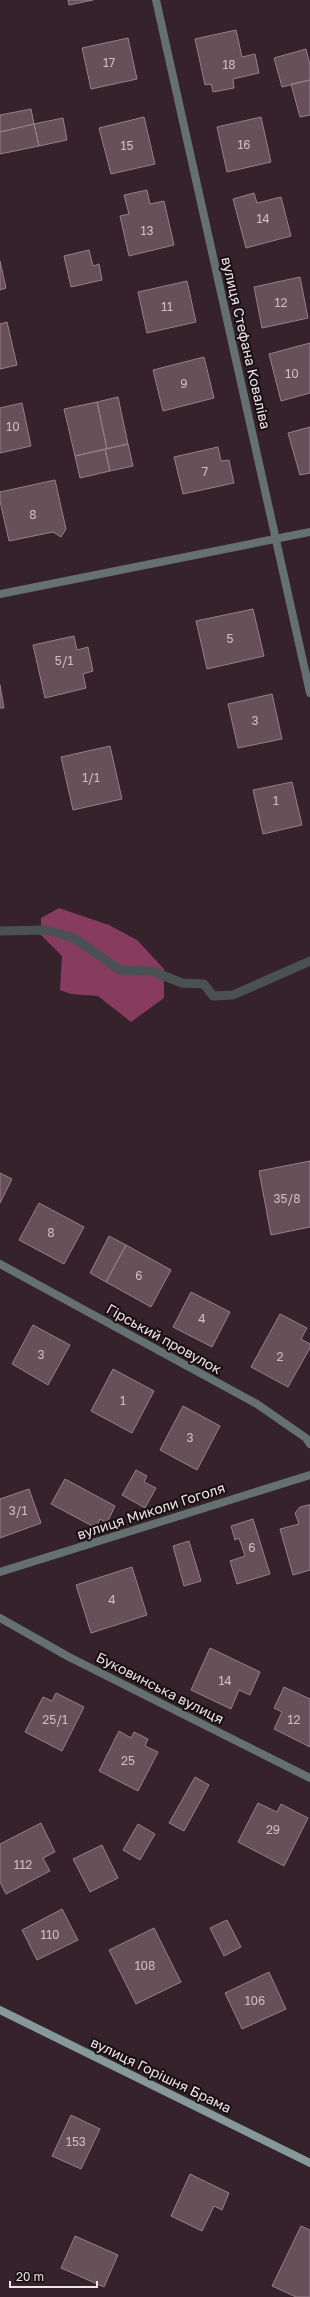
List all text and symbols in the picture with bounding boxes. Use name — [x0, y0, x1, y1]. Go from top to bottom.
house number: 17 — [103, 55, 115, 70]
house number: 18 — [222, 57, 236, 72]
house number: 16 — [237, 137, 251, 152]
house number: 15 — [121, 138, 133, 153]
house number: 14 — [256, 211, 270, 226]
house number: 13 — [141, 223, 153, 238]
street label: вулиця Стефана Коваліва — [218, 255, 275, 431]
house number: 12 — [275, 295, 287, 310]
house number: 11 — [161, 299, 173, 314]
house number: 10 — [285, 366, 299, 381]
house number: 9 — [180, 376, 188, 391]
house number: 10 — [6, 419, 20, 434]
house number: 7 — [202, 464, 208, 479]
house number: 8 — [29, 507, 37, 522]
house number: 5 — [227, 631, 234, 646]
house number: 5/1 — [55, 653, 73, 668]
house number: 3 — [251, 713, 259, 728]
house number: 1/1 — [82, 770, 100, 785]
house number: 1 — [273, 793, 279, 808]
house number: 35/8 — [273, 1191, 301, 1206]
house number: 8 — [47, 1225, 55, 1240]
house number: 6 — [135, 1268, 143, 1283]
street label: Гірський провулок — [104, 1300, 225, 1377]
house number: 4 — [198, 1311, 206, 1326]
house number: 3 — [37, 1347, 45, 1362]
house number: 2 — [277, 1349, 284, 1364]
house number: 1 — [120, 1393, 126, 1408]
house number: 3 — [186, 1430, 194, 1445]
street label: вулиця Миколи Гоголя — [75, 1479, 227, 1542]
house number: 3/1 — [9, 1503, 27, 1518]
house number: 6 — [248, 1540, 256, 1555]
house number: 4 — [108, 1592, 116, 1607]
street label: Буковинська вулиця — [94, 1648, 227, 1727]
house number: 14 — [218, 1673, 232, 1688]
house number: 25/1 — [42, 1712, 68, 1727]
house number: 12 — [288, 1712, 300, 1727]
house number: 25 — [121, 1753, 135, 1768]
house number: 29 — [266, 1822, 280, 1837]
house number: 112 — [14, 1857, 32, 1872]
house number: 110 — [40, 1927, 60, 1942]
house number: 108 — [135, 1958, 155, 1973]
house number: 106 — [245, 1993, 265, 2008]
street label: вулиця Горішня Брама — [88, 2033, 234, 2116]
house number: 153 — [66, 2134, 86, 2149]
scale bar — [10, 2263, 97, 2289]
text: 20 m — [16, 2269, 44, 2284]

